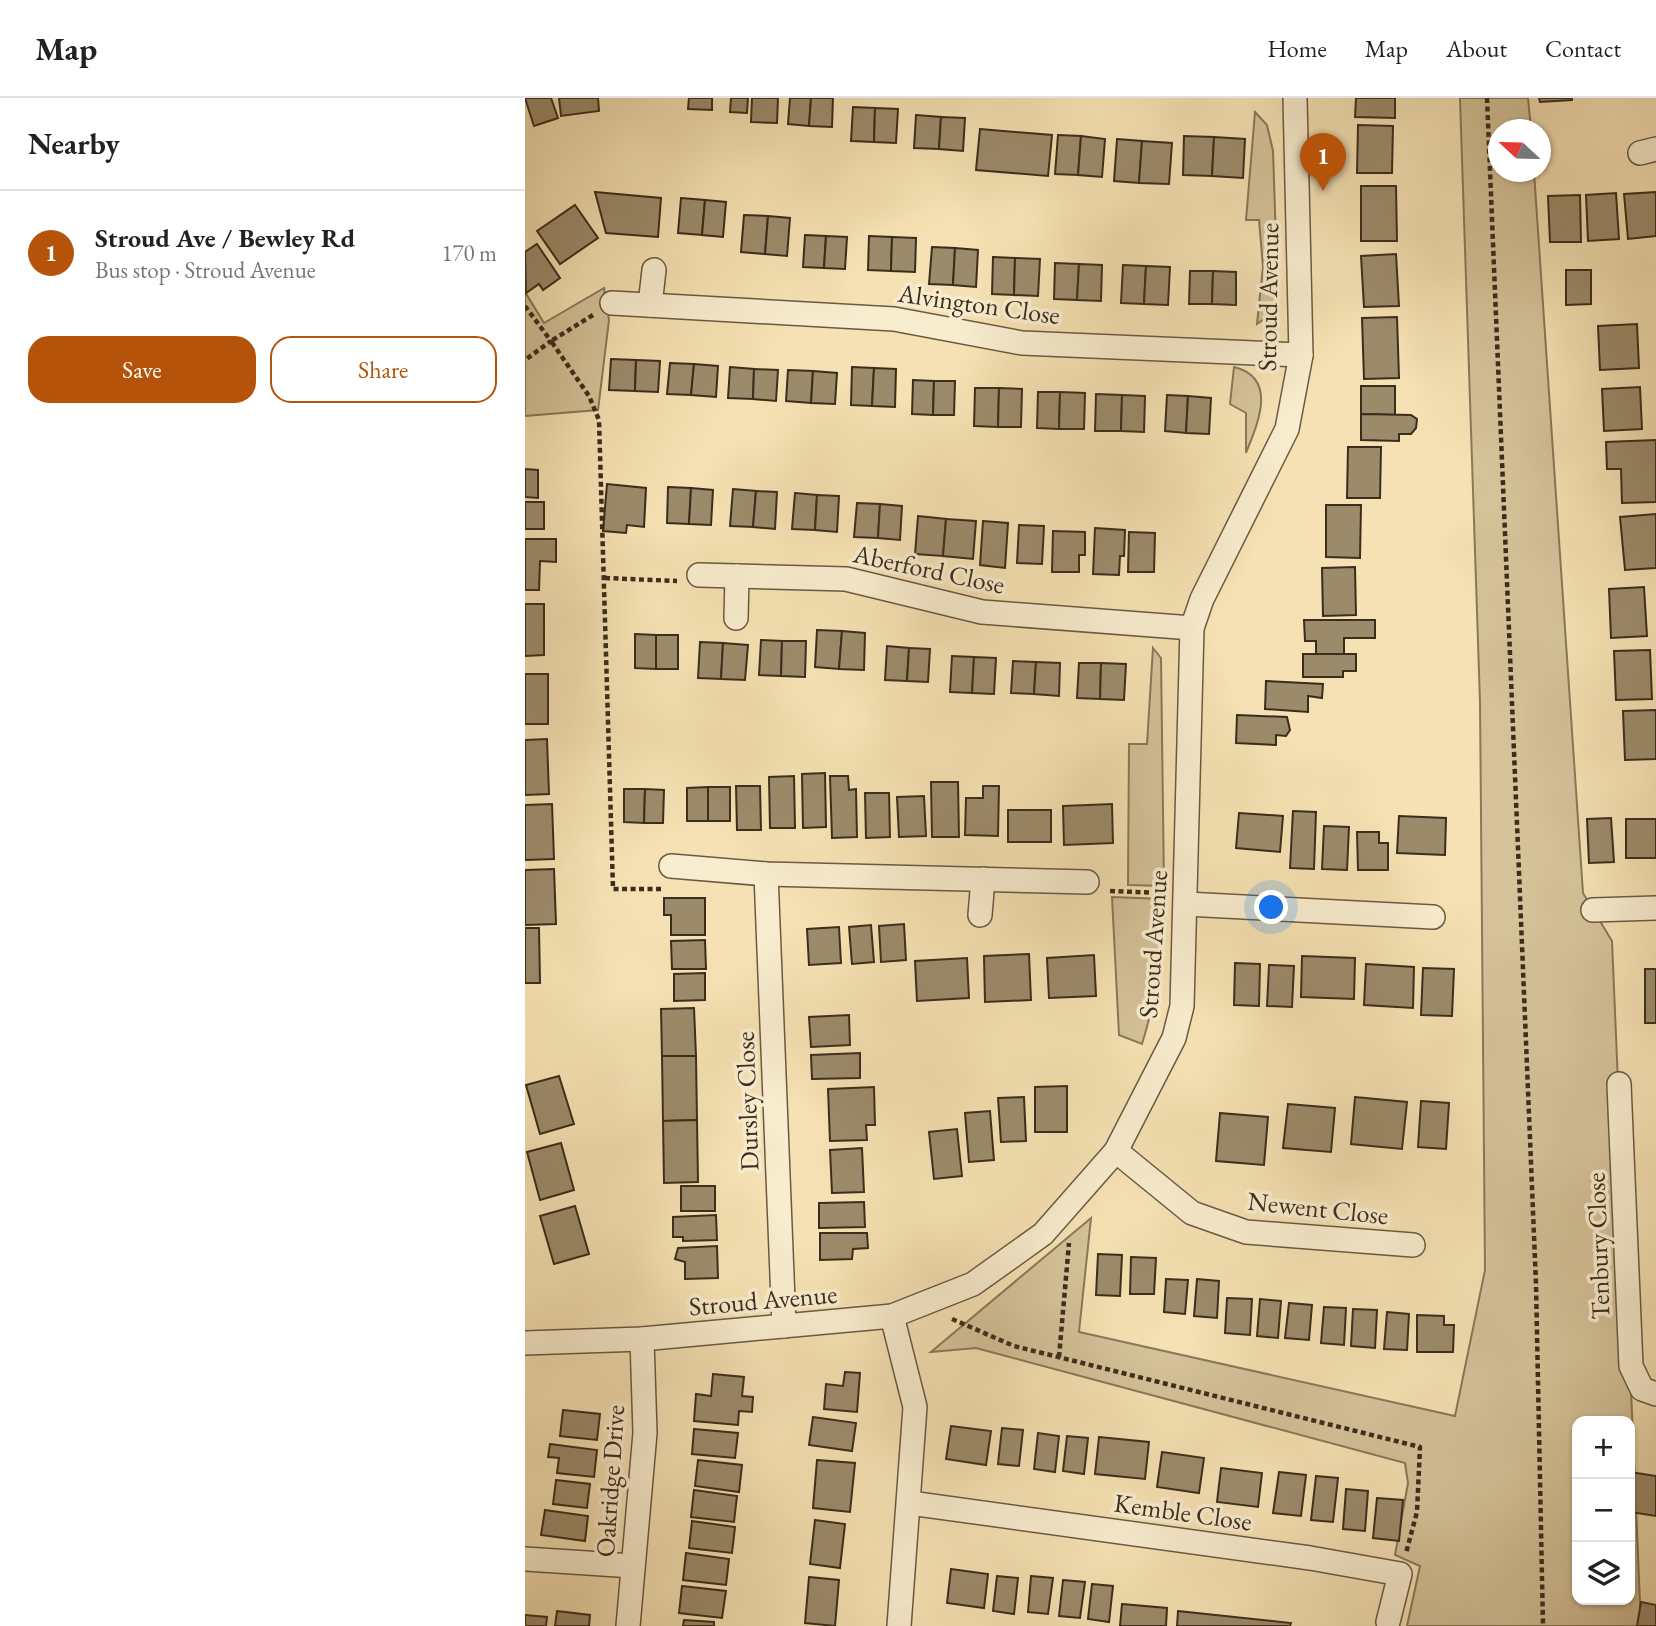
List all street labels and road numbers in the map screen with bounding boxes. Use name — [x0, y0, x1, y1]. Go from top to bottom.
street label: Stroud Avenue — [1250, 222, 1286, 372]
street label: Alvington Close — [895, 276, 1062, 332]
street label: Aberford Close — [849, 536, 1008, 602]
street label: Stroud Avenue — [1131, 869, 1175, 1019]
street label: Dursley Close — [728, 1031, 766, 1171]
street label: Tenbury Close — [1578, 1172, 1618, 1320]
street label: Newent Close — [1246, 1184, 1390, 1232]
street label: Stroud Avenue — [688, 1277, 838, 1323]
street label: Oakridge Drive — [588, 1404, 632, 1558]
street label: Kemble Close — [1112, 1486, 1254, 1538]

